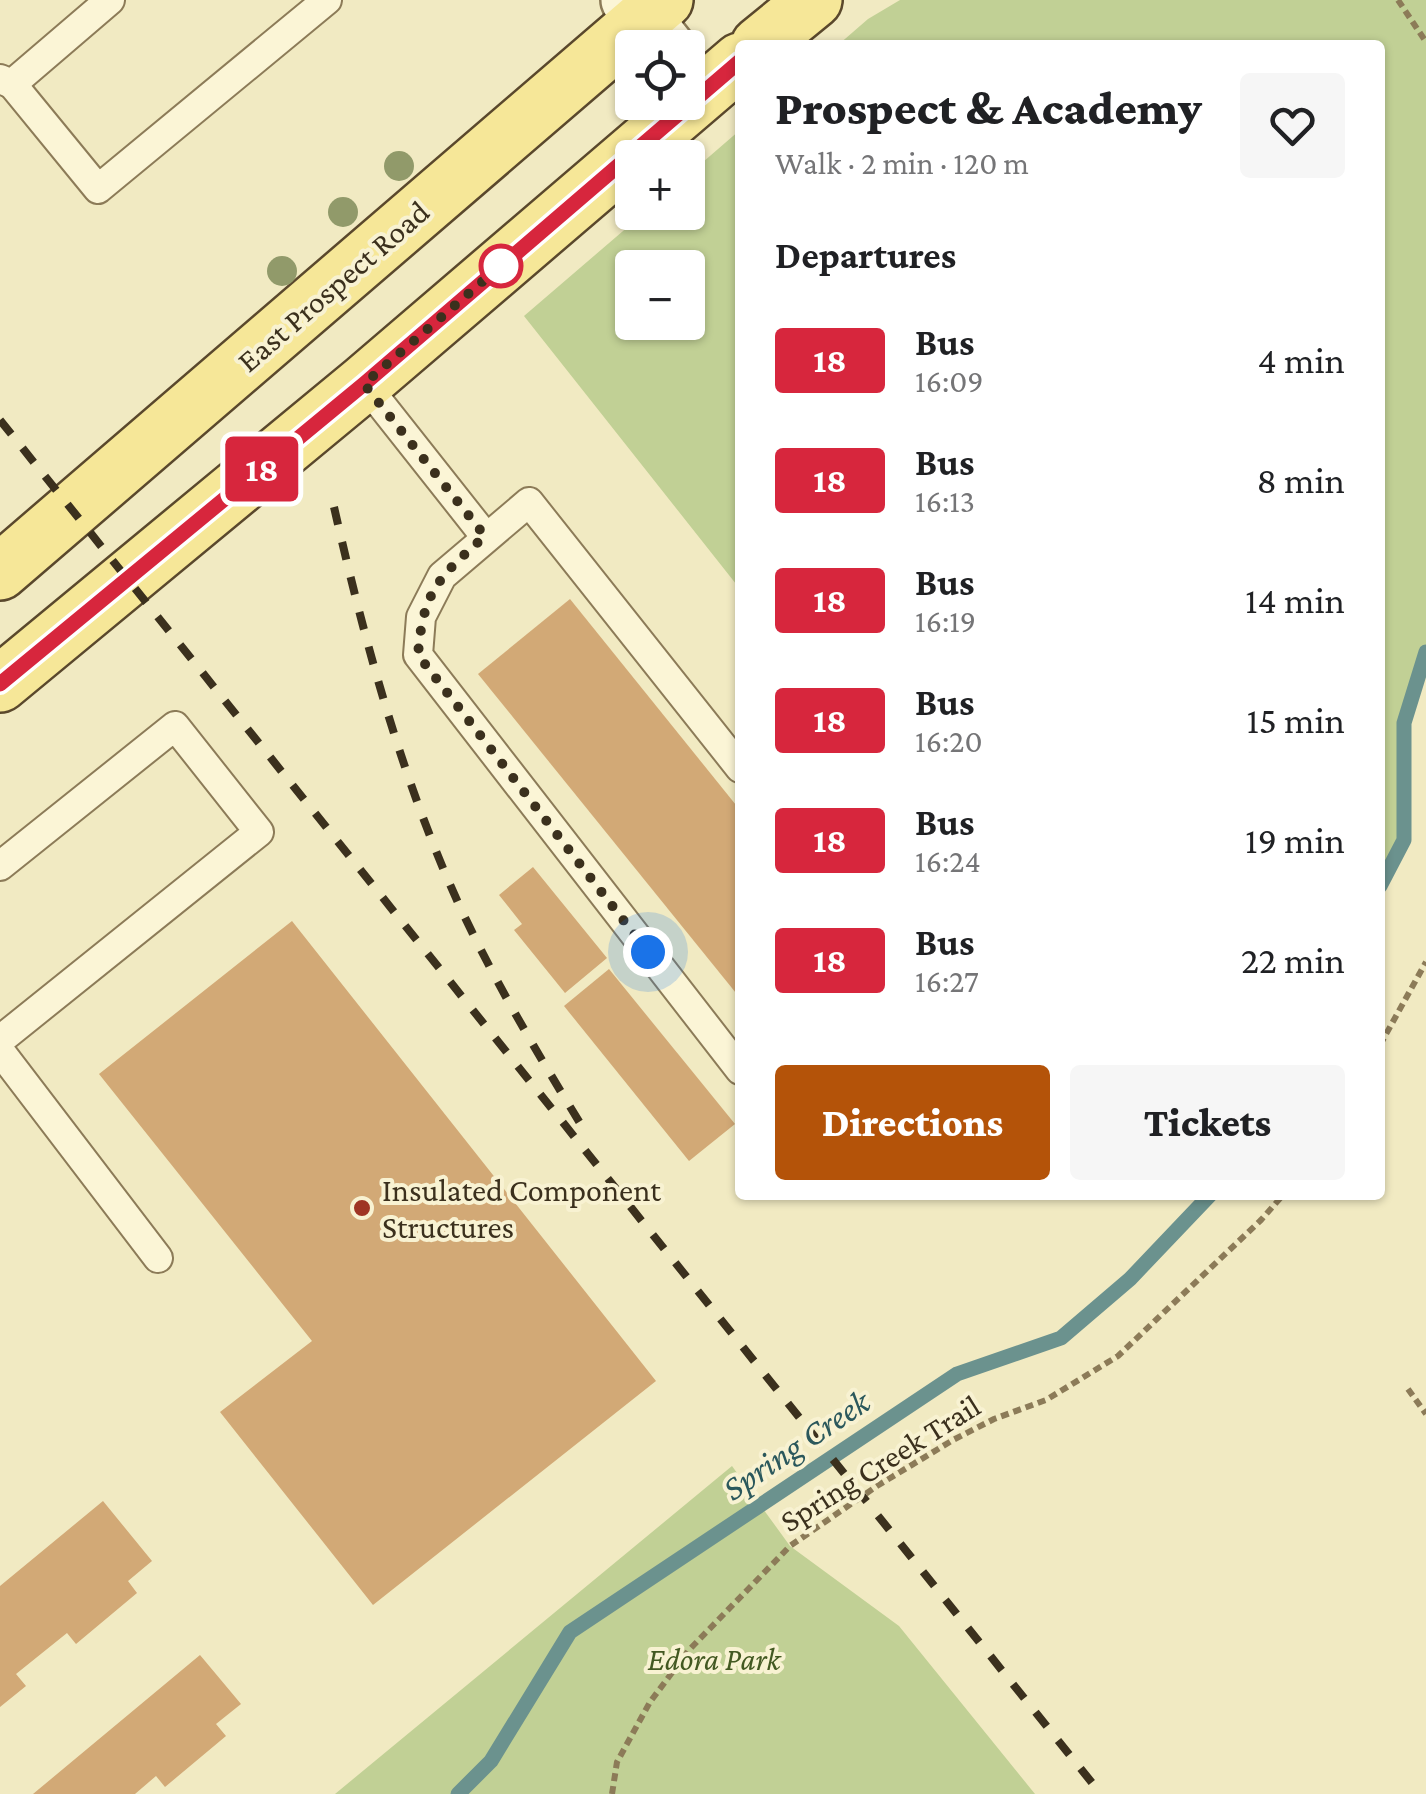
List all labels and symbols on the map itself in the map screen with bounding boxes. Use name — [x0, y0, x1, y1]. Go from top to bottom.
street label: East Prospect Road — [230, 193, 436, 379]
unlabelled marker — [480, 245, 522, 287]
line badge: 18 — [217, 436, 307, 502]
your location — [623, 927, 673, 977]
place label: Insulated Component Structures — [382, 1172, 661, 1245]
marker: Insulated Component Structures — [351, 1197, 373, 1219]
water label: Spring Creek — [715, 1381, 878, 1508]
street label: Spring Creek Trail — [773, 1387, 987, 1539]
park label: Edora Park — [648, 1641, 782, 1677]

